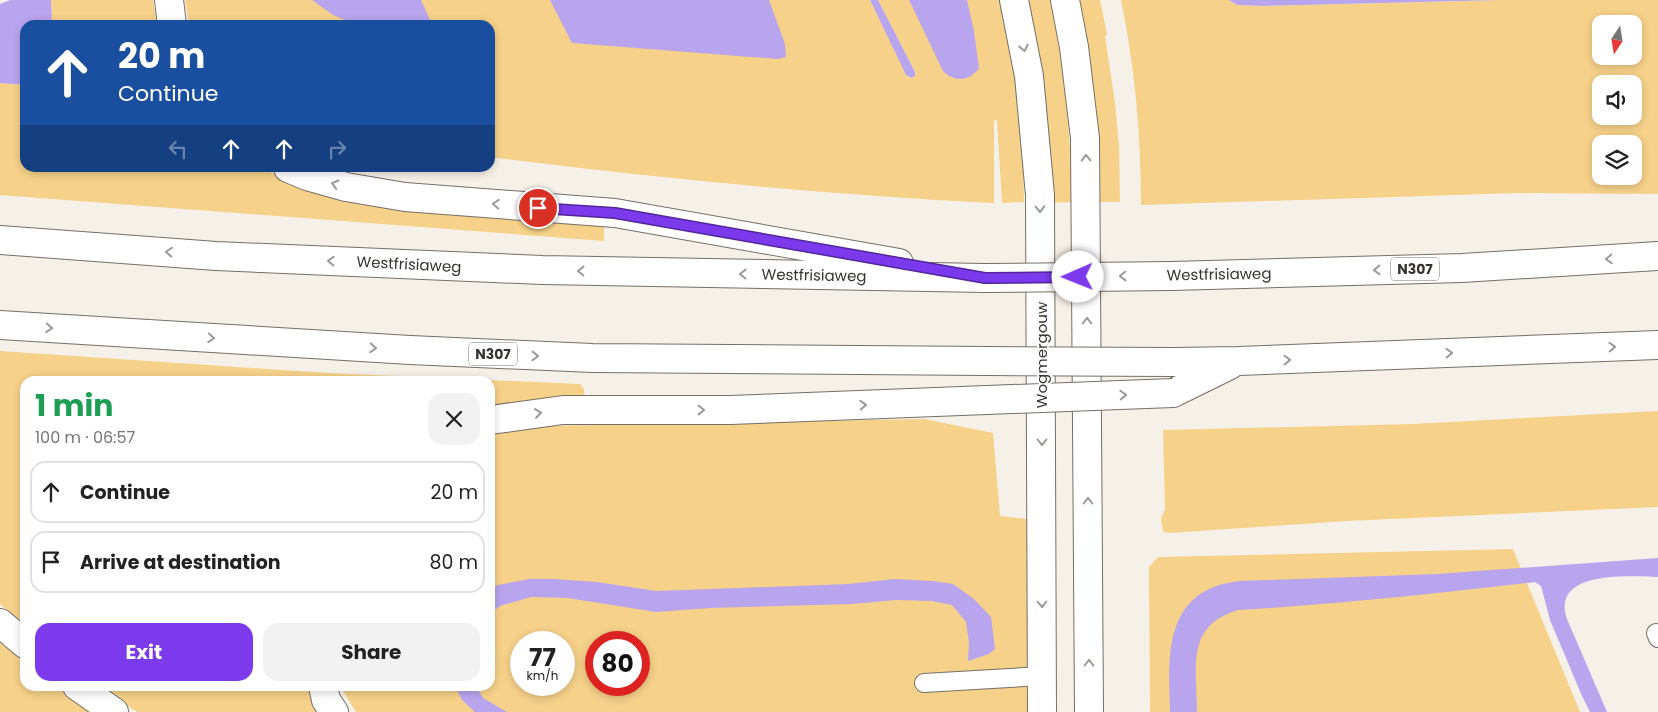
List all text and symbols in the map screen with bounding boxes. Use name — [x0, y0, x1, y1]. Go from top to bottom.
north arrow — [1592, 15, 1642, 65]
map controls — [1592, 15, 1642, 185]
text: 20 m — [118, 31, 205, 80]
icon: ahead — [35, 40, 100, 105]
one-way arrow — [1018, 43, 1029, 52]
button: sound — [1592, 75, 1642, 125]
text: Continue — [118, 78, 218, 109]
icon: left — [164, 135, 192, 163]
icon: ahead — [217, 135, 245, 163]
icon: ahead — [270, 135, 298, 163]
icon: right — [323, 135, 351, 163]
button: layers — [1592, 135, 1642, 185]
one-way arrow — [1080, 154, 1091, 162]
one-way arrow — [332, 180, 340, 190]
pin — [517, 187, 559, 229]
icon: arrive — [524, 194, 552, 222]
one-way arrow — [492, 199, 500, 210]
one-way arrow — [1035, 206, 1045, 214]
one-way arrow — [165, 247, 173, 258]
position arrow — [1051, 250, 1103, 302]
street label: Westfrisiaweg — [356, 251, 462, 277]
one-way arrow — [1605, 254, 1613, 265]
one-way arrow — [327, 256, 334, 266]
road number: N307 — [1391, 258, 1439, 280]
street label: Westfrisiaweg — [1166, 263, 1272, 285]
street label: Westfrisiaweg — [761, 264, 867, 286]
one-way arrow — [1373, 265, 1380, 275]
one-way arrow — [577, 266, 584, 276]
one-way arrow — [739, 269, 747, 279]
one-way arrow — [1119, 271, 1127, 281]
street label: Wogmergouw — [1031, 301, 1052, 408]
one-way arrow — [1082, 317, 1092, 324]
one-way arrow — [45, 323, 53, 334]
one-way arrow — [207, 333, 215, 344]
one-way arrow — [1608, 341, 1616, 352]
road number: N307 — [469, 342, 517, 366]
one-way arrow — [369, 343, 377, 354]
one-way arrow — [1446, 348, 1453, 358]
one-way arrow — [532, 350, 540, 361]
one-way arrow — [1283, 354, 1291, 365]
text: 1 min — [35, 384, 113, 427]
one-way arrow — [1119, 390, 1127, 401]
button: close — [428, 393, 480, 445]
one-way arrow — [859, 399, 867, 410]
one-way arrow — [697, 405, 705, 415]
one-way arrow — [535, 408, 543, 419]
text: 100 m · 06:57 — [35, 426, 135, 449]
one-way arrow — [1037, 438, 1047, 446]
icon: ahead — [37, 478, 65, 506]
text: Continue — [80, 479, 170, 506]
text: 20 m — [430, 479, 478, 506]
one-way arrow — [1083, 497, 1093, 504]
icon: arrive — [37, 548, 65, 576]
text: Arrive at destination — [80, 549, 281, 576]
text: 80 m — [429, 549, 478, 576]
one-way arrow — [1037, 601, 1047, 609]
button: Exit — [35, 623, 253, 681]
button: Share — [263, 623, 480, 681]
speed limit sign: 80 — [585, 631, 650, 696]
text: 77 — [529, 640, 556, 675]
one-way arrow — [1084, 659, 1094, 667]
text: km/h — [527, 667, 558, 684]

